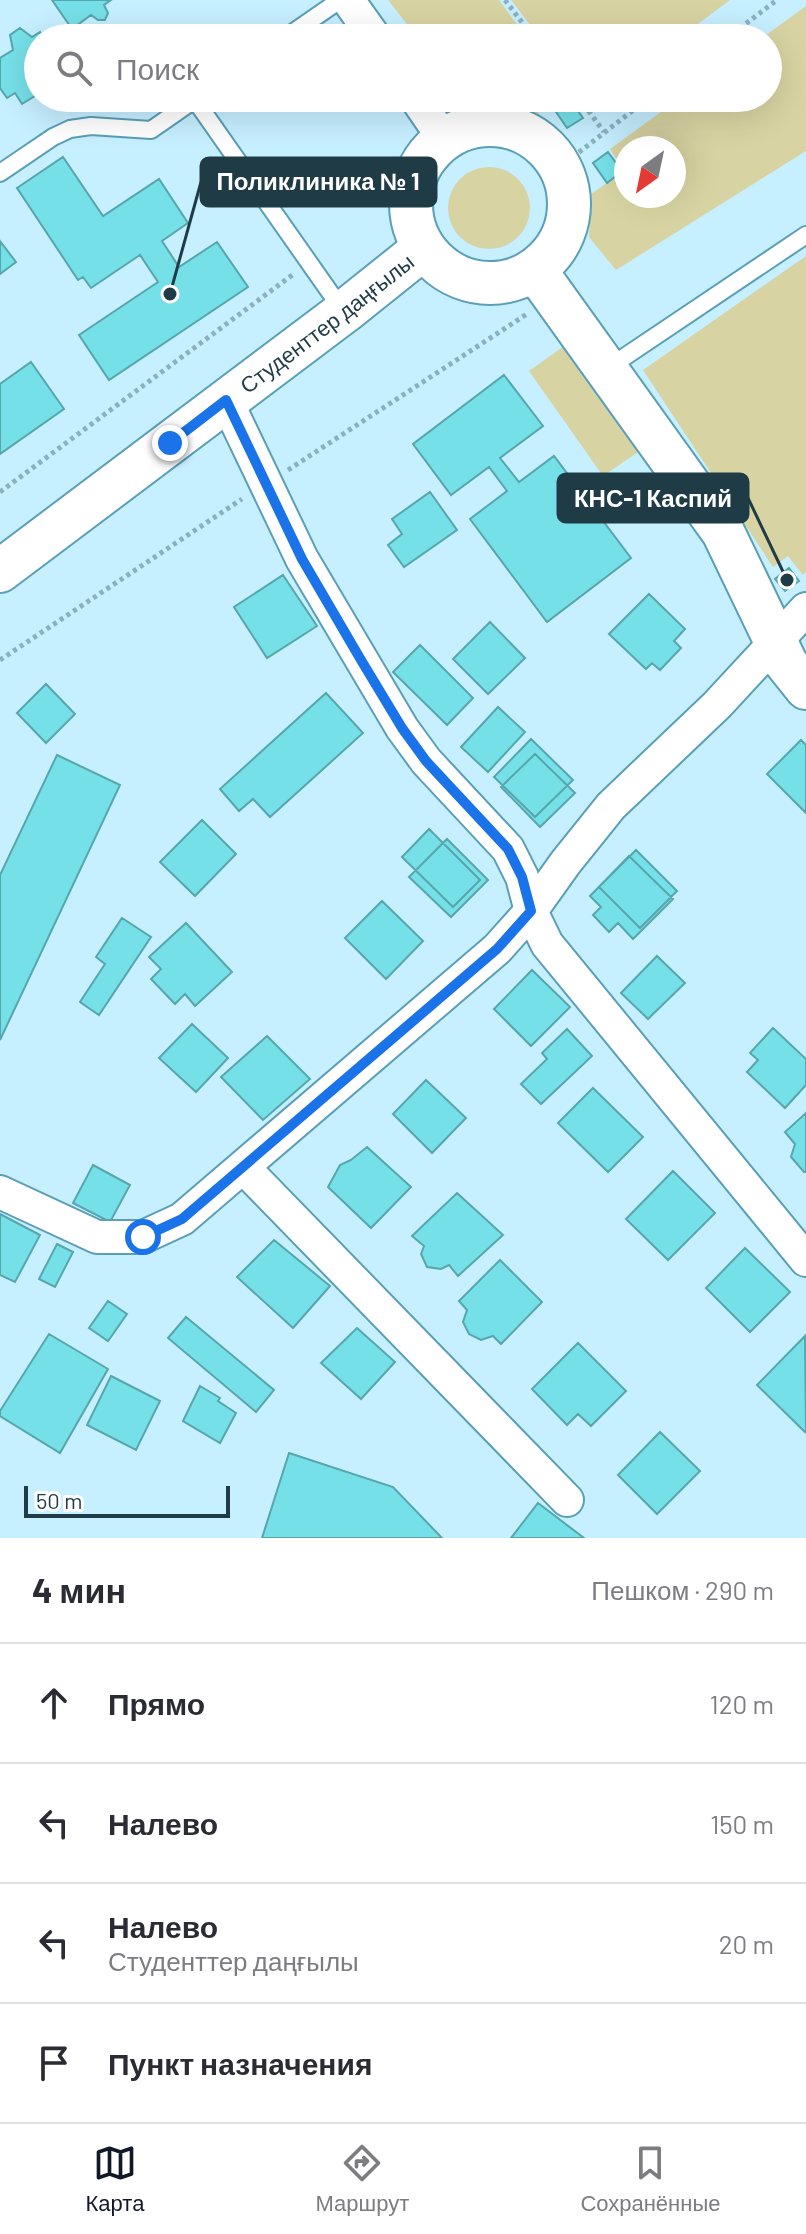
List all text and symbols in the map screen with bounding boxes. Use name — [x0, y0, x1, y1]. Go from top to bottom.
search box — [24, 24, 782, 112]
icon: search — [52, 46, 96, 90]
text: Поиск — [116, 50, 199, 86]
north arrow — [614, 136, 686, 208]
callout: Поликлиника № 1 — [201, 158, 436, 206]
text: Поликлиника № 1 — [216, 166, 420, 195]
street label: Студенттер даңғылы — [234, 248, 418, 398]
route end — [152, 425, 188, 461]
callout: КНС-1 Каспий — [558, 474, 748, 522]
text: КНС-1 Каспий — [574, 483, 732, 512]
route start — [125, 1219, 161, 1255]
scale bar — [24, 1482, 230, 1518]
text: 50 m — [36, 1487, 82, 1513]
text: 4 мин — [32, 1569, 126, 1610]
text: Пешком · 290 m — [591, 1574, 774, 1605]
icon: ahead — [32, 1681, 76, 1725]
text: Прямо — [108, 1685, 205, 1721]
text: 120 m — [710, 1688, 774, 1719]
icon: left — [32, 1801, 76, 1845]
text: Налево — [108, 1805, 218, 1841]
text: 150 m — [710, 1808, 774, 1839]
text: Налево — [108, 1908, 218, 1944]
icon: left — [32, 1921, 76, 1965]
text: 20 m — [719, 1928, 774, 1959]
text: Студенттер даңғылы — [108, 1945, 359, 1976]
icon: arrive — [32, 2041, 76, 2085]
text: Пункт назначения — [108, 2045, 372, 2081]
tab: Карта — [86, 2141, 144, 2217]
tab: Маршрут — [316, 2141, 409, 2217]
tab: Сохранённые — [580, 2141, 720, 2217]

